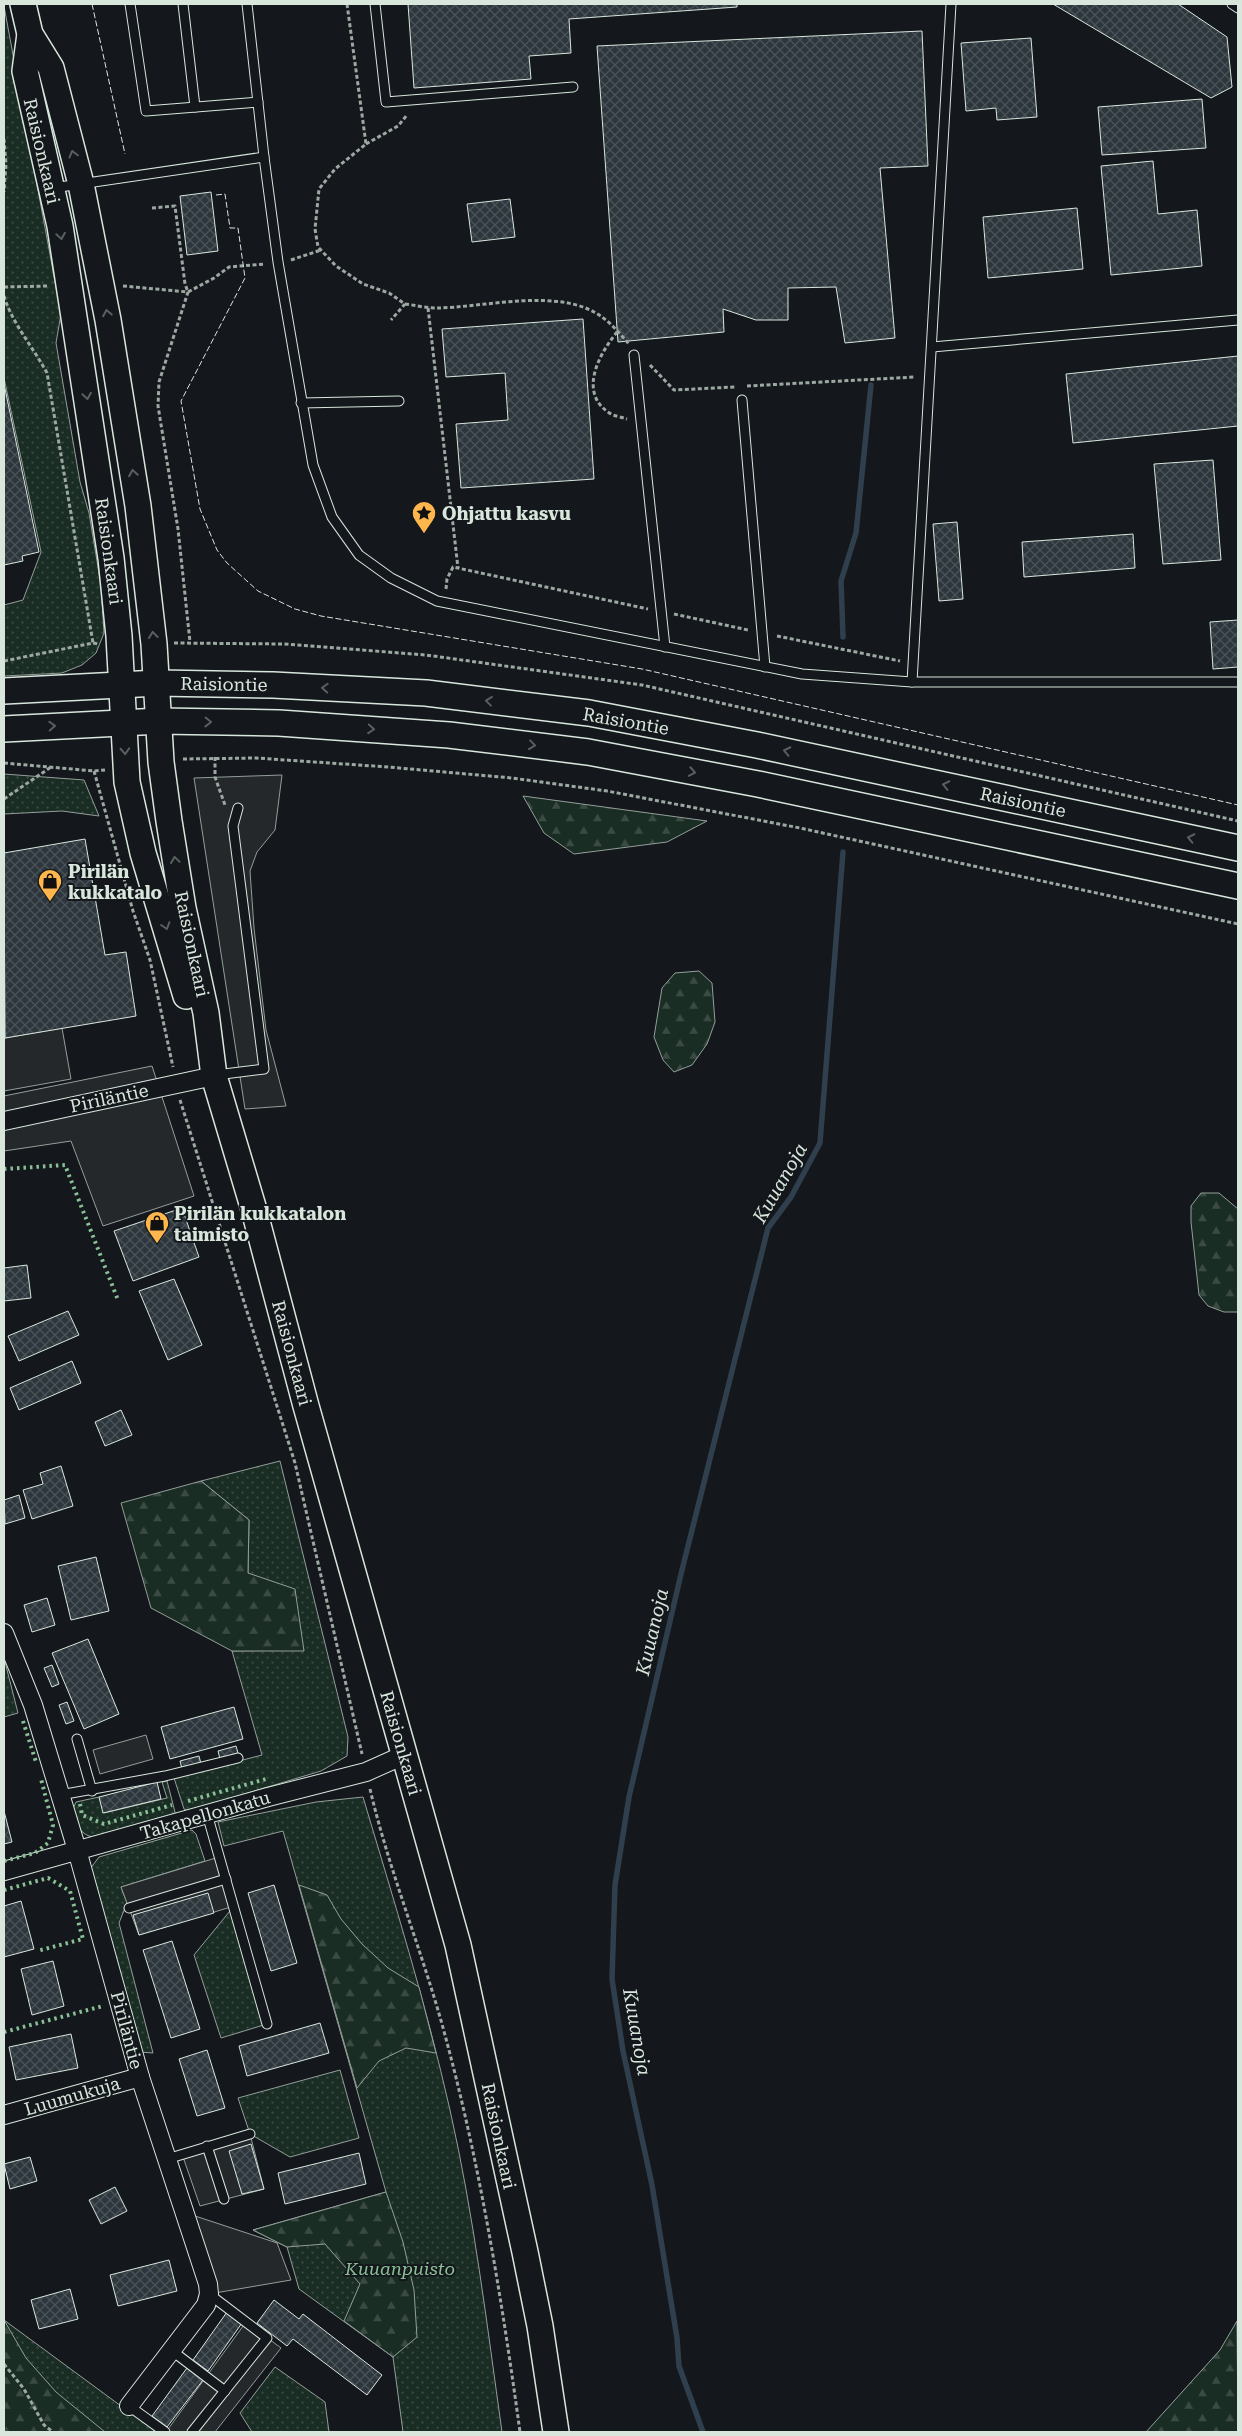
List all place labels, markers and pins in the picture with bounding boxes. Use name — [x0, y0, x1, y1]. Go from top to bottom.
place icon: Ohjattu kasvu — [411, 500, 437, 534]
place label: Ohjattu kasvu — [442, 503, 571, 524]
place label: Pirilän kukkatalo — [68, 861, 163, 903]
shop icon: Pirilän kukkatalo — [37, 868, 63, 902]
place label: Pirilän kukkatalon taimisto — [174, 1203, 346, 1245]
shop icon: Pirilän kukkatalon taimisto — [144, 1210, 170, 1244]

